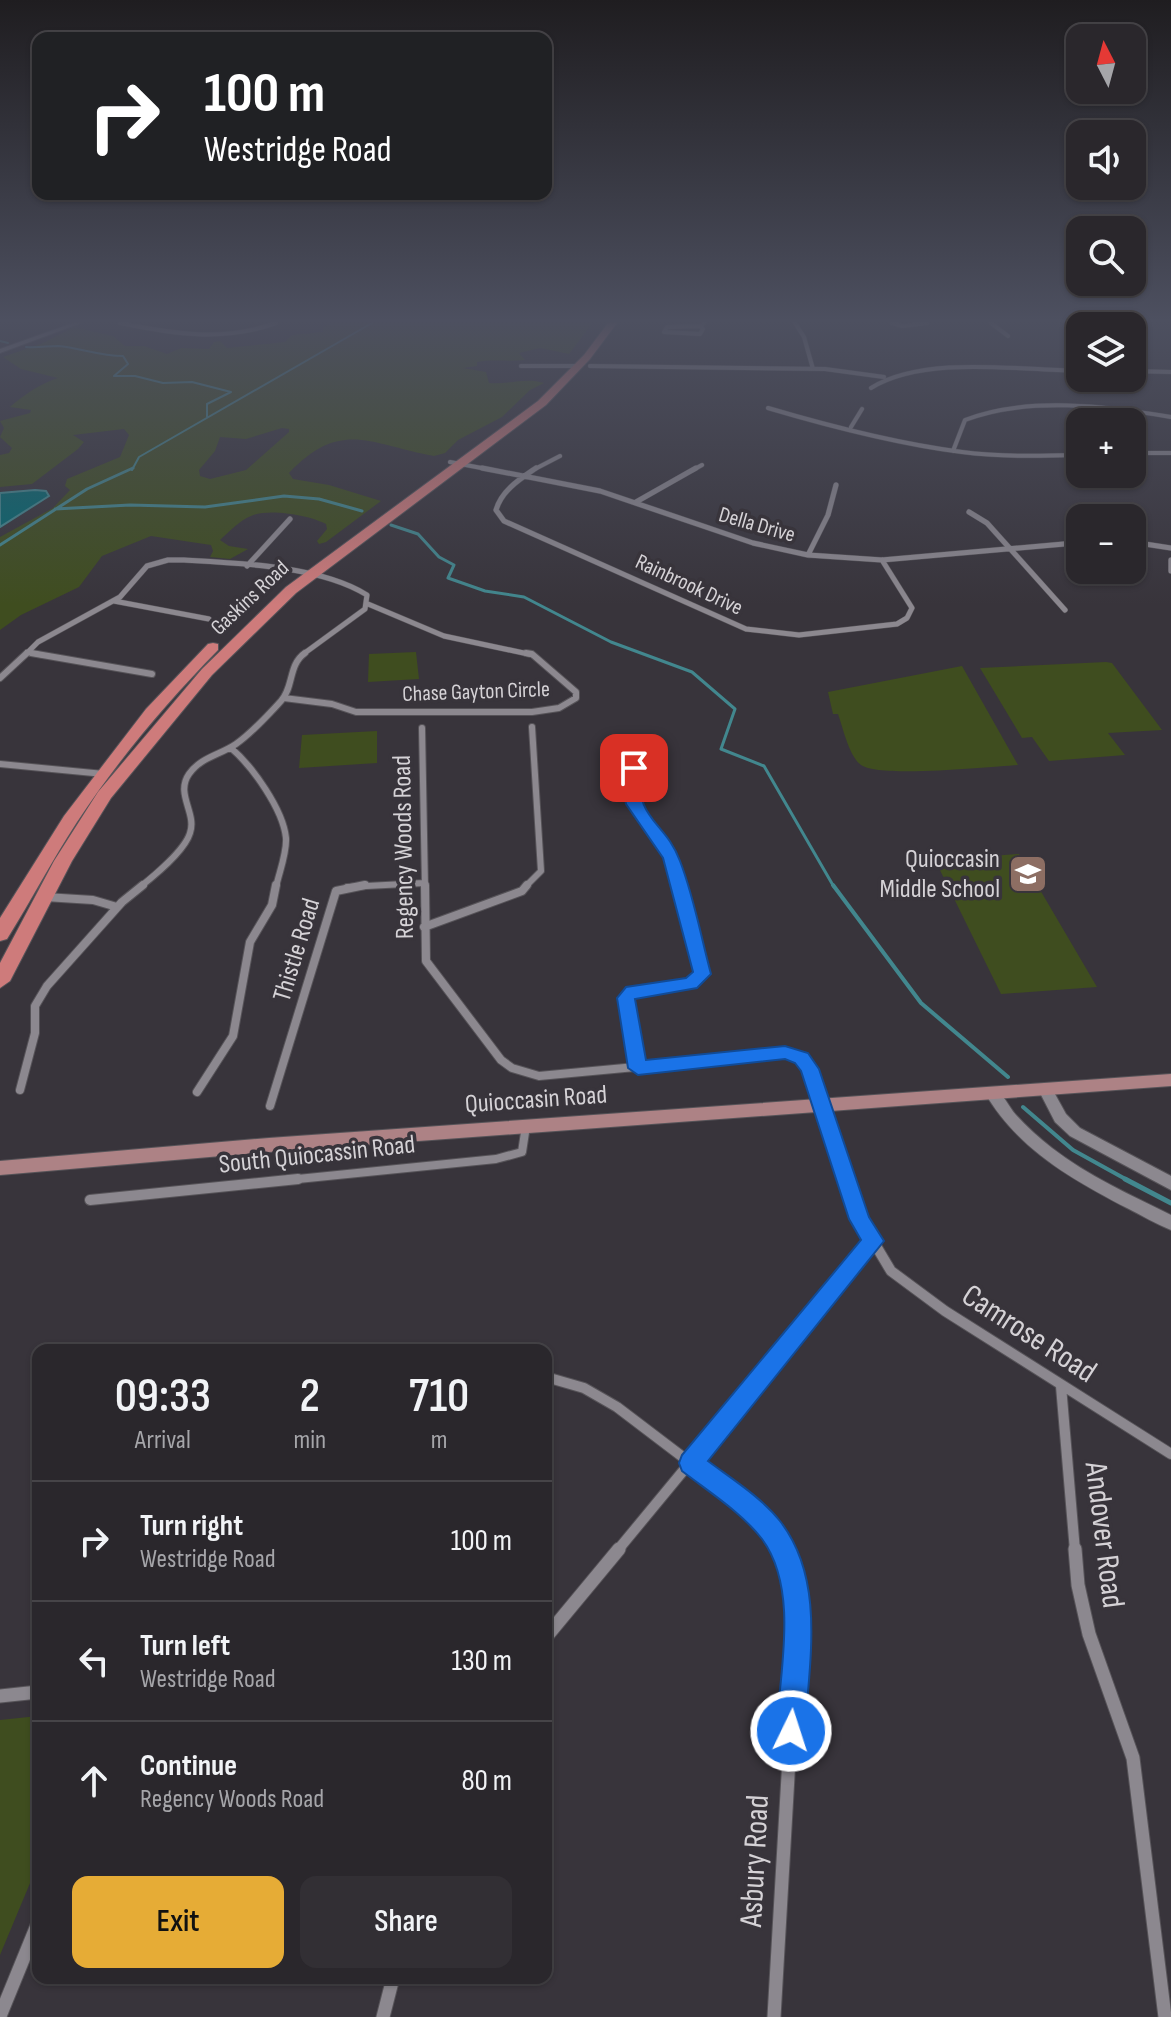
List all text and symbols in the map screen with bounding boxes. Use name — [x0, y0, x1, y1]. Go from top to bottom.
north arrow — [1066, 24, 1146, 104]
map controls — [1066, 24, 1146, 584]
text: 100 m — [204, 61, 325, 128]
icon: right — [72, 64, 176, 168]
button: sound — [1066, 120, 1146, 200]
text: Westridge Road — [204, 129, 392, 172]
button: search — [1066, 216, 1146, 296]
button: layers — [1066, 312, 1146, 392]
button: + — [1066, 408, 1146, 488]
street label: Della Drive — [716, 501, 798, 549]
button: − — [1066, 504, 1146, 584]
street label: Rainbrook Drive — [631, 548, 747, 622]
street label: Gaskins Road — [205, 555, 295, 641]
street label: Chase Gayton Circle — [402, 676, 550, 708]
pin — [600, 734, 668, 802]
icon: arrive — [612, 746, 656, 790]
street label: Regency Woods Road — [387, 755, 421, 939]
place label: Quioccasin Middle School — [880, 844, 1000, 905]
school or university icon: Quioccasin Middle School — [1007, 853, 1049, 895]
street label: Thistle Road — [267, 895, 327, 1005]
street label: Quioccasin Road — [464, 1080, 608, 1120]
street label: South Quiocassin Road — [217, 1129, 417, 1181]
street label: Camrose Road — [954, 1276, 1104, 1392]
text: 09:33 — [115, 1368, 211, 1425]
text: 2 — [300, 1368, 320, 1425]
text: 710 — [409, 1368, 469, 1425]
text: Arrival — [135, 1425, 191, 1456]
text: min — [294, 1425, 326, 1456]
text: m — [431, 1425, 447, 1456]
street label: Andover Road — [1076, 1459, 1132, 1610]
text: Turn right — [140, 1508, 243, 1544]
icon: right — [72, 1519, 116, 1563]
text: 100 m — [451, 1523, 512, 1559]
text: Westridge Road — [140, 1544, 276, 1575]
text: Turn left — [140, 1628, 230, 1664]
icon: left — [72, 1639, 116, 1683]
text: 130 m — [452, 1643, 512, 1679]
text: Westridge Road — [140, 1664, 276, 1695]
position arrow — [749, 1689, 833, 1773]
text: Continue — [140, 1748, 237, 1784]
icon: ahead — [72, 1759, 116, 1803]
text: 80 m — [461, 1763, 512, 1799]
text: Regency Woods Road — [140, 1784, 324, 1815]
street label: Asbury Road — [732, 1794, 778, 1929]
button: Exit — [72, 1876, 284, 1968]
button: Share — [300, 1876, 512, 1968]

